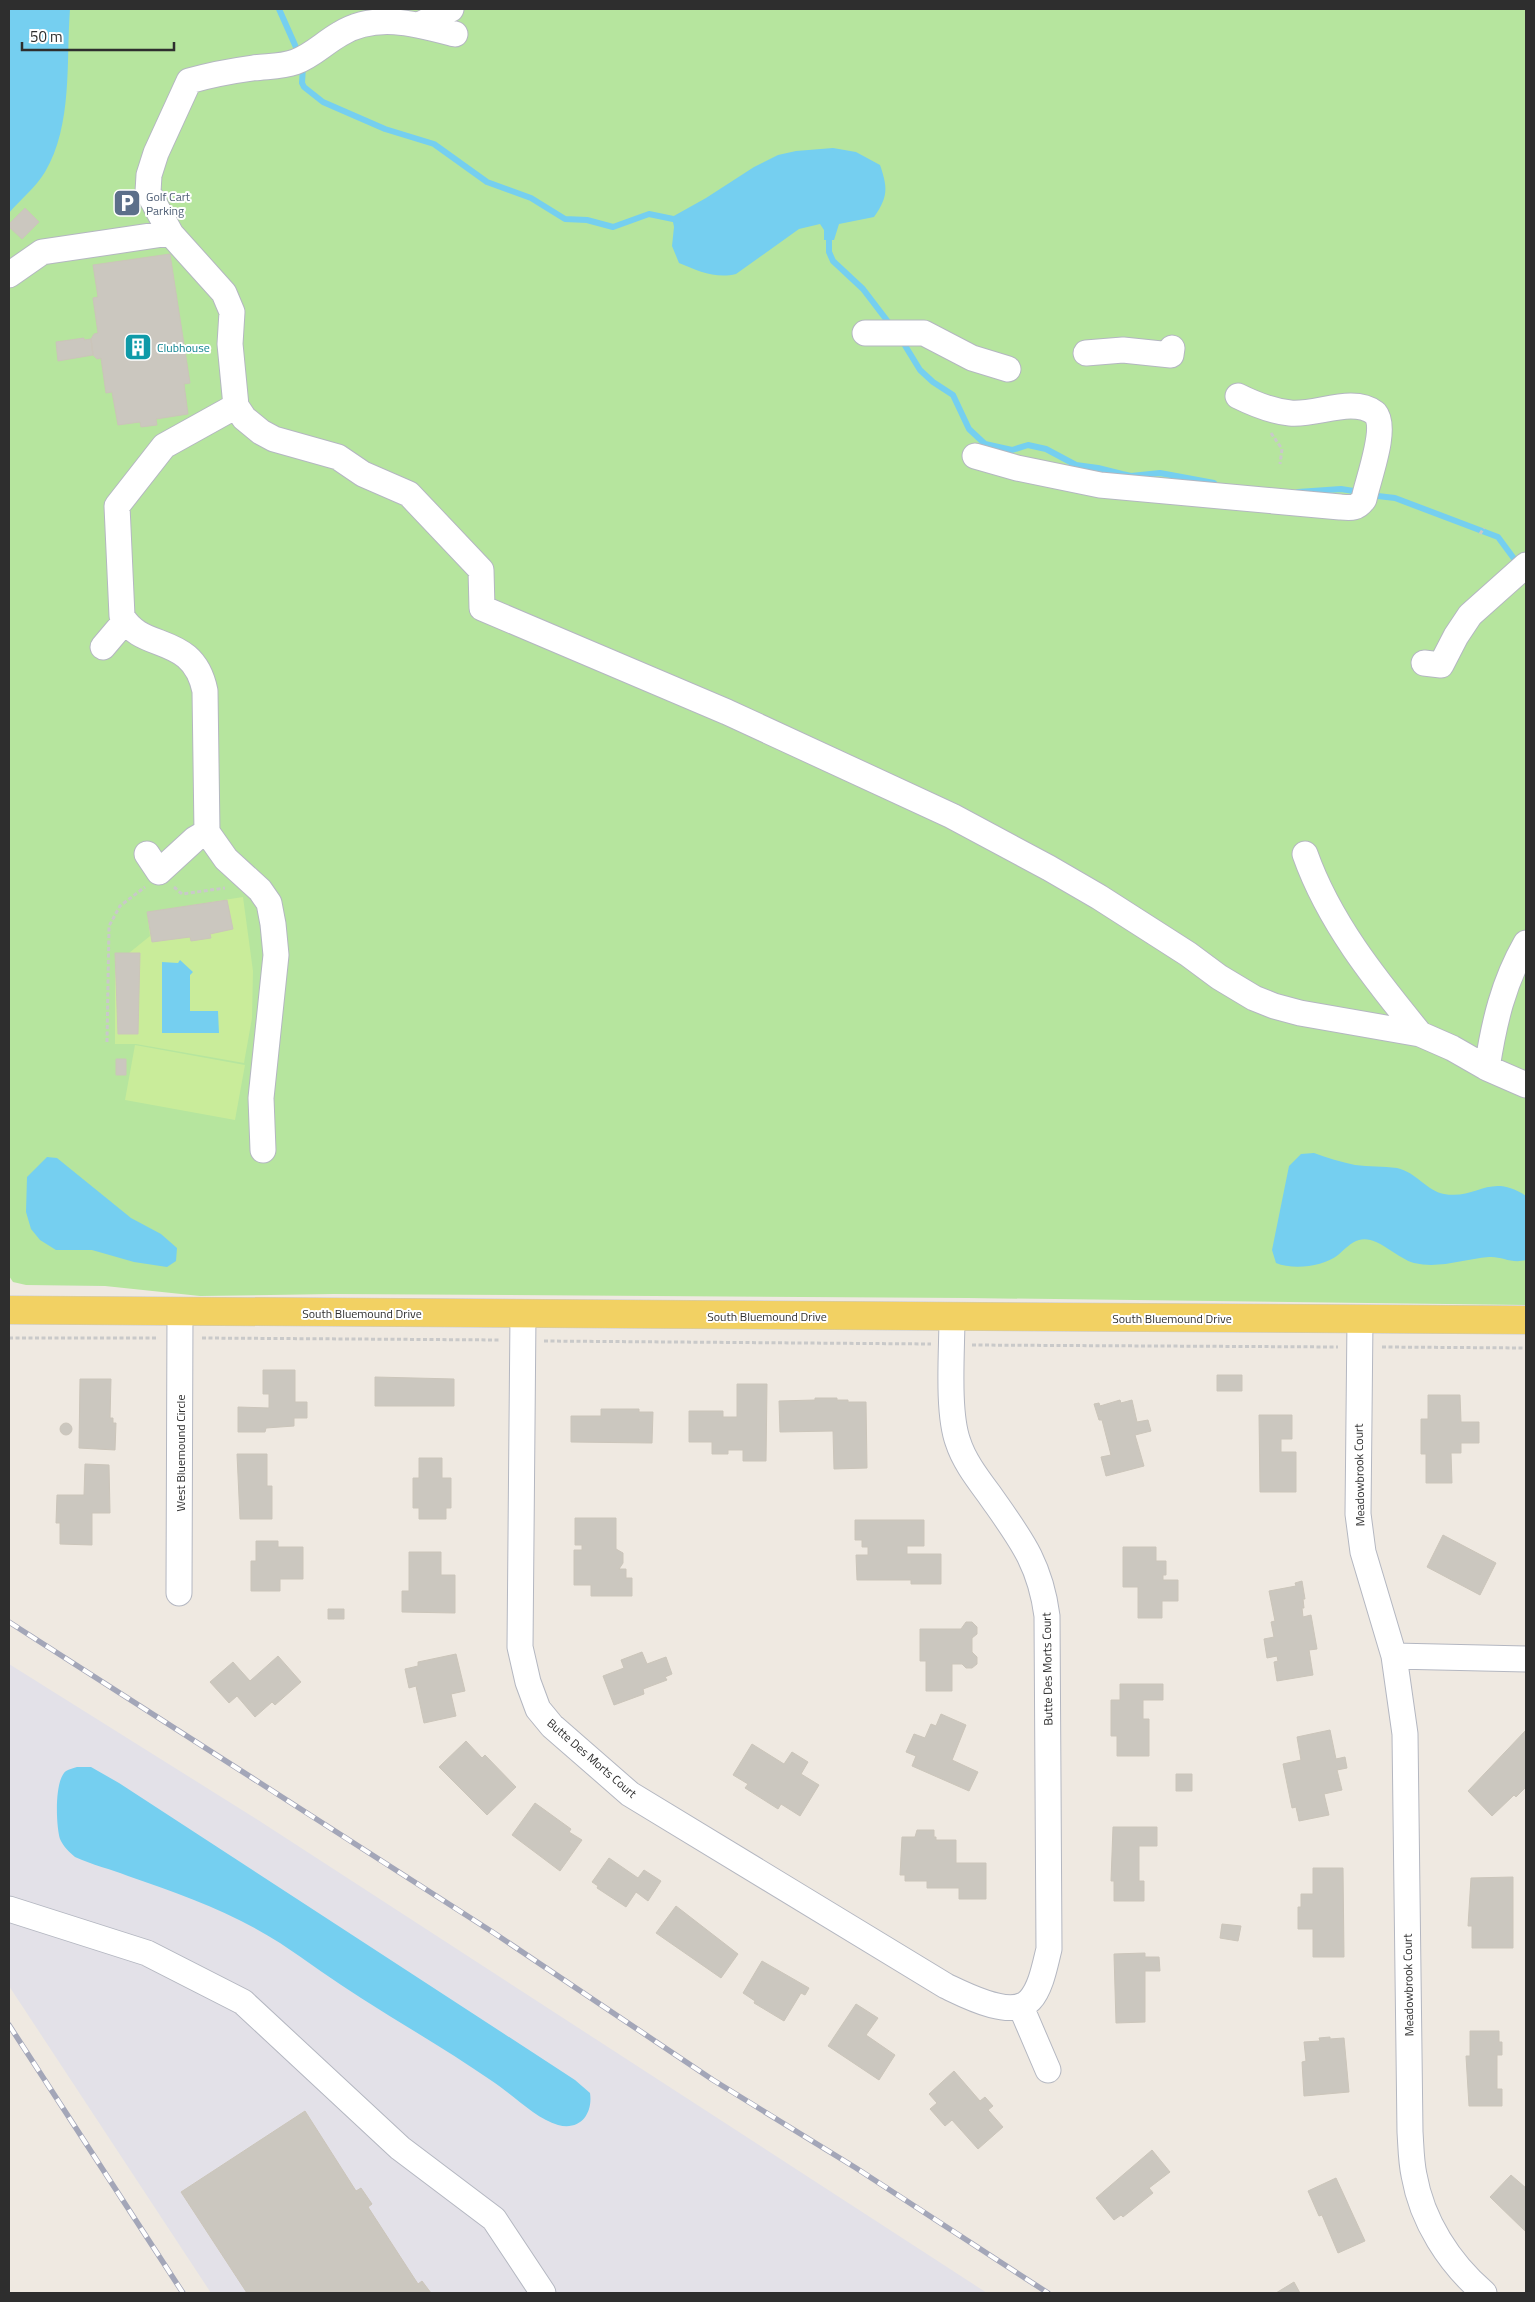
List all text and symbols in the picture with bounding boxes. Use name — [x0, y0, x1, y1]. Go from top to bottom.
scale bar — [22, 20, 175, 52]
text: 50 m — [30, 25, 63, 48]
place label: Golf Cart Parking — [146, 187, 191, 220]
parking icon: Golf Cart Parking — [112, 188, 142, 218]
building icon: Clubhouse — [123, 332, 153, 362]
place label: Clubhouse — [157, 338, 210, 357]
street label: South Bluemound Drive — [302, 1304, 422, 1323]
street label: South Bluemound Drive — [707, 1307, 827, 1326]
street label: South Bluemound Drive — [1112, 1309, 1232, 1328]
street label: West Bluemound Circle — [171, 1395, 190, 1511]
street label: Meadowbrook Court — [1349, 1423, 1369, 1527]
street label: Butte Des Morts Court — [1036, 1611, 1057, 1726]
street label: Butte Des Morts Court — [543, 1714, 642, 1803]
street label: Meadowbrook Court — [1398, 1933, 1418, 2037]

